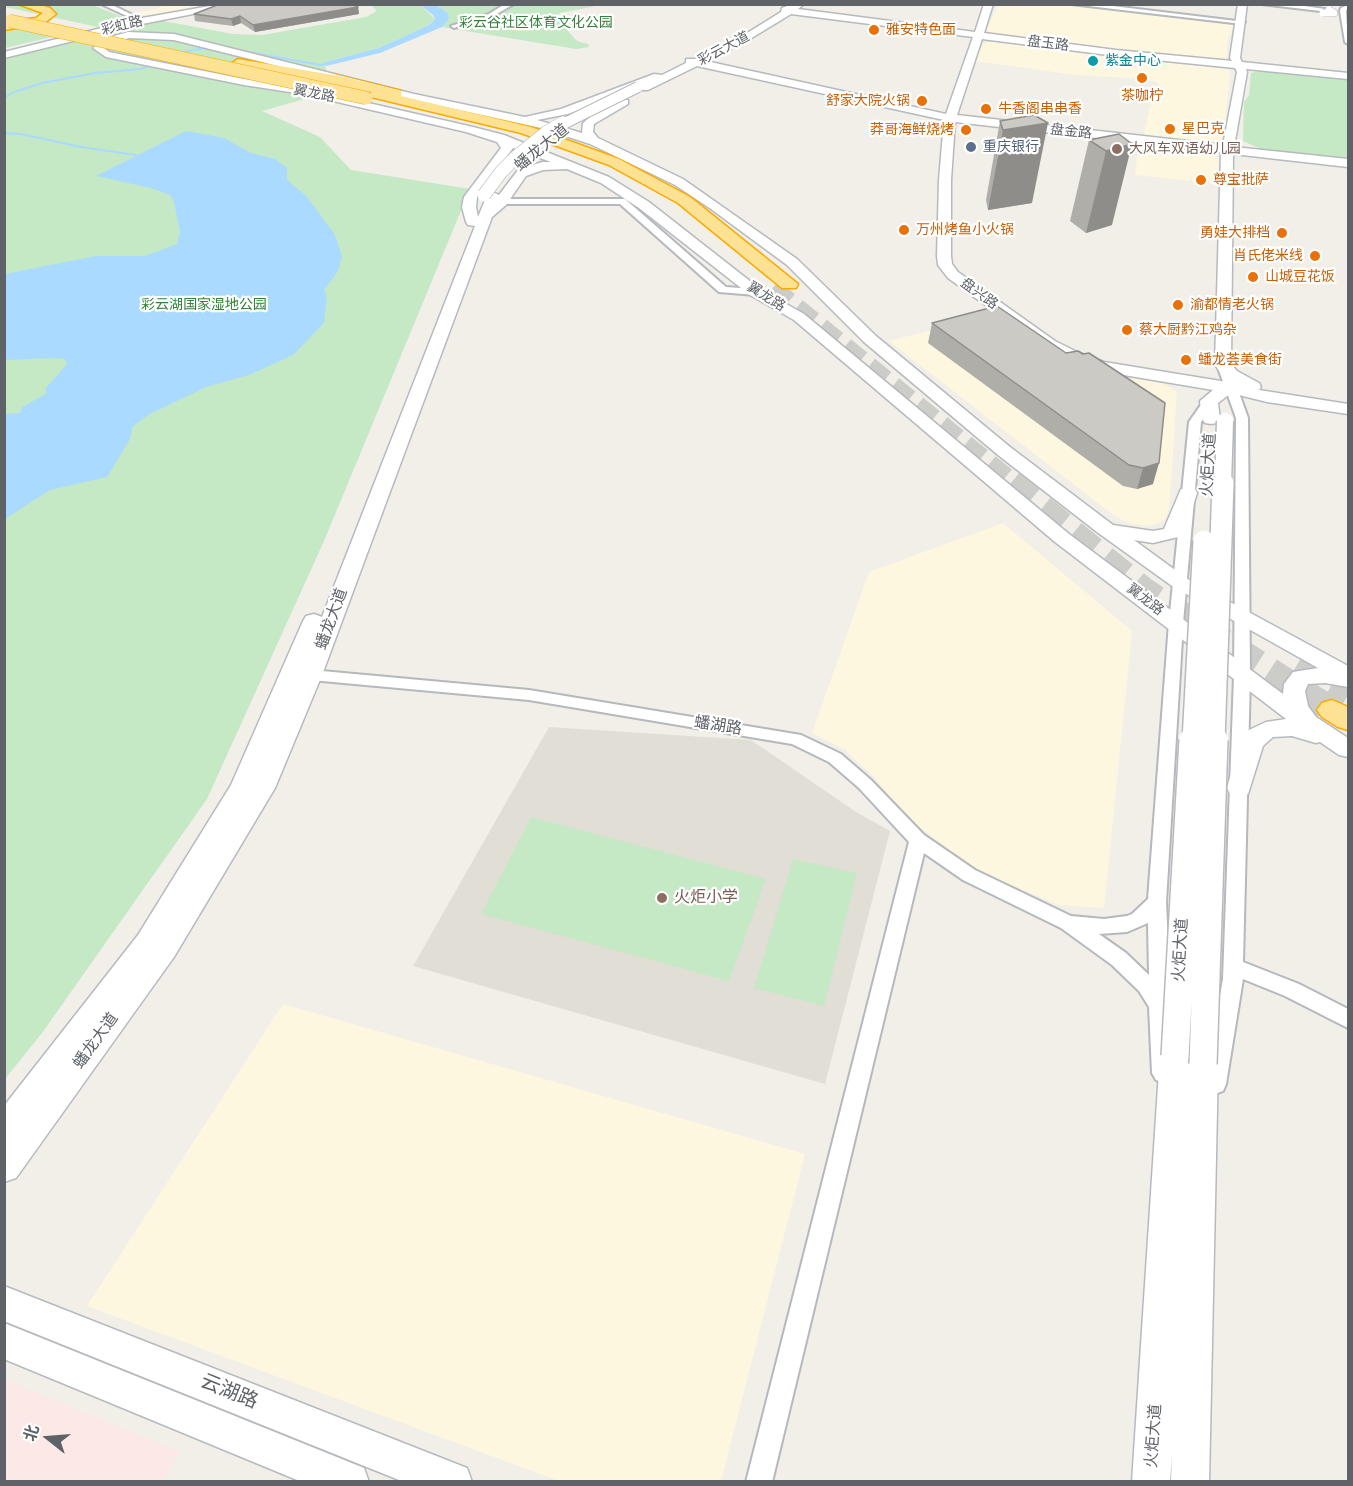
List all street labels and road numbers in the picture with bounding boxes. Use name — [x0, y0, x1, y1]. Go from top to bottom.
street label: 彩虹路 — [100, 13, 144, 39]
street label: 彩云大道 — [695, 28, 753, 70]
street label: 盘玉路 — [1026, 33, 1070, 55]
street label: 翼龙路 — [292, 82, 336, 106]
street label: 蟠龙大道 — [511, 120, 573, 176]
street label: 盘金路 — [1049, 121, 1093, 143]
street label: 盘兴路 — [957, 275, 1001, 313]
street label: 翼龙路 — [744, 279, 788, 315]
street label: 火炬大道 — [1198, 433, 1220, 497]
street label: 翼龙路 — [1123, 581, 1167, 619]
street label: 蟠龙大道 — [312, 586, 352, 652]
street label: 蟠湖路 — [693, 713, 743, 739]
street label: 火炬大道 — [1170, 918, 1192, 982]
street label: 蟠龙大道 — [69, 1009, 123, 1073]
street label: 云湖路 — [197, 1370, 261, 1414]
street label: 火炬大道 — [1142, 1403, 1166, 1469]

